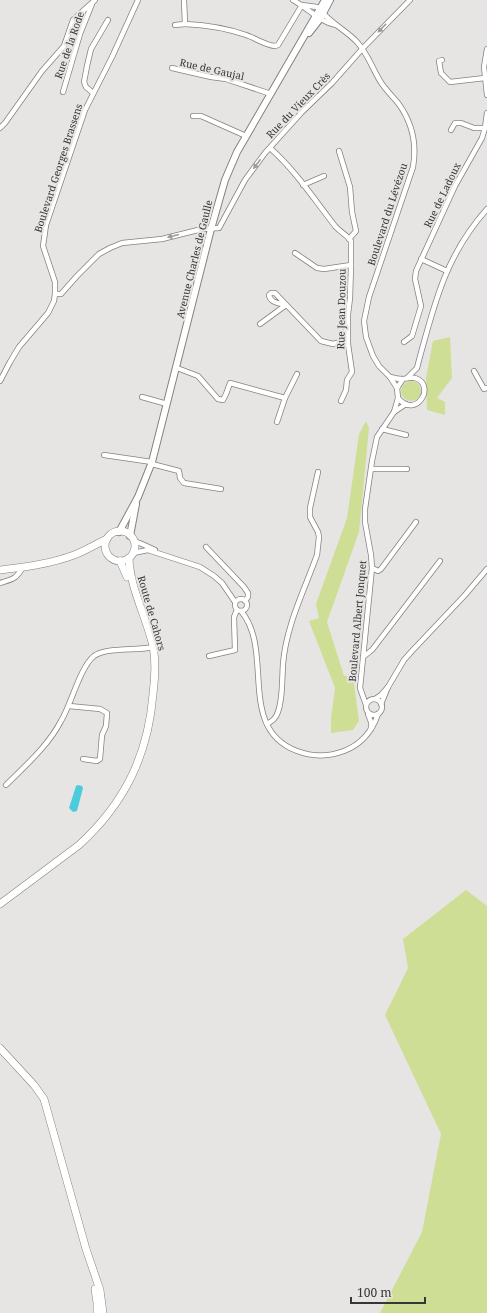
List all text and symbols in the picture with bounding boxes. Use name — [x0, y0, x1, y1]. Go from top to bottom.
street label: Rue de la Rode — [51, 10, 87, 80]
one-way arrow — [377, 23, 387, 33]
street label: Rue de Gaujal — [178, 55, 246, 83]
street label: Rue du Vieux Crès — [263, 69, 333, 141]
street label: Boulevard Georges Brassens — [31, 101, 86, 234]
one-way arrow — [252, 159, 261, 170]
street label: Boulevard du Lévézou — [364, 160, 410, 267]
street label: Rue de Ladoux — [420, 160, 464, 230]
street label: Avenue Charles de Gaulle — [173, 198, 215, 320]
one-way arrow — [166, 234, 179, 240]
street label: Rue Jean Douzou — [333, 268, 349, 350]
street label: Boulevard Albert Jonquet — [345, 559, 369, 682]
street label: Route de Cahors — [135, 574, 170, 653]
scale bar — [351, 1279, 425, 1305]
text: 100 m — [357, 1284, 392, 1301]

